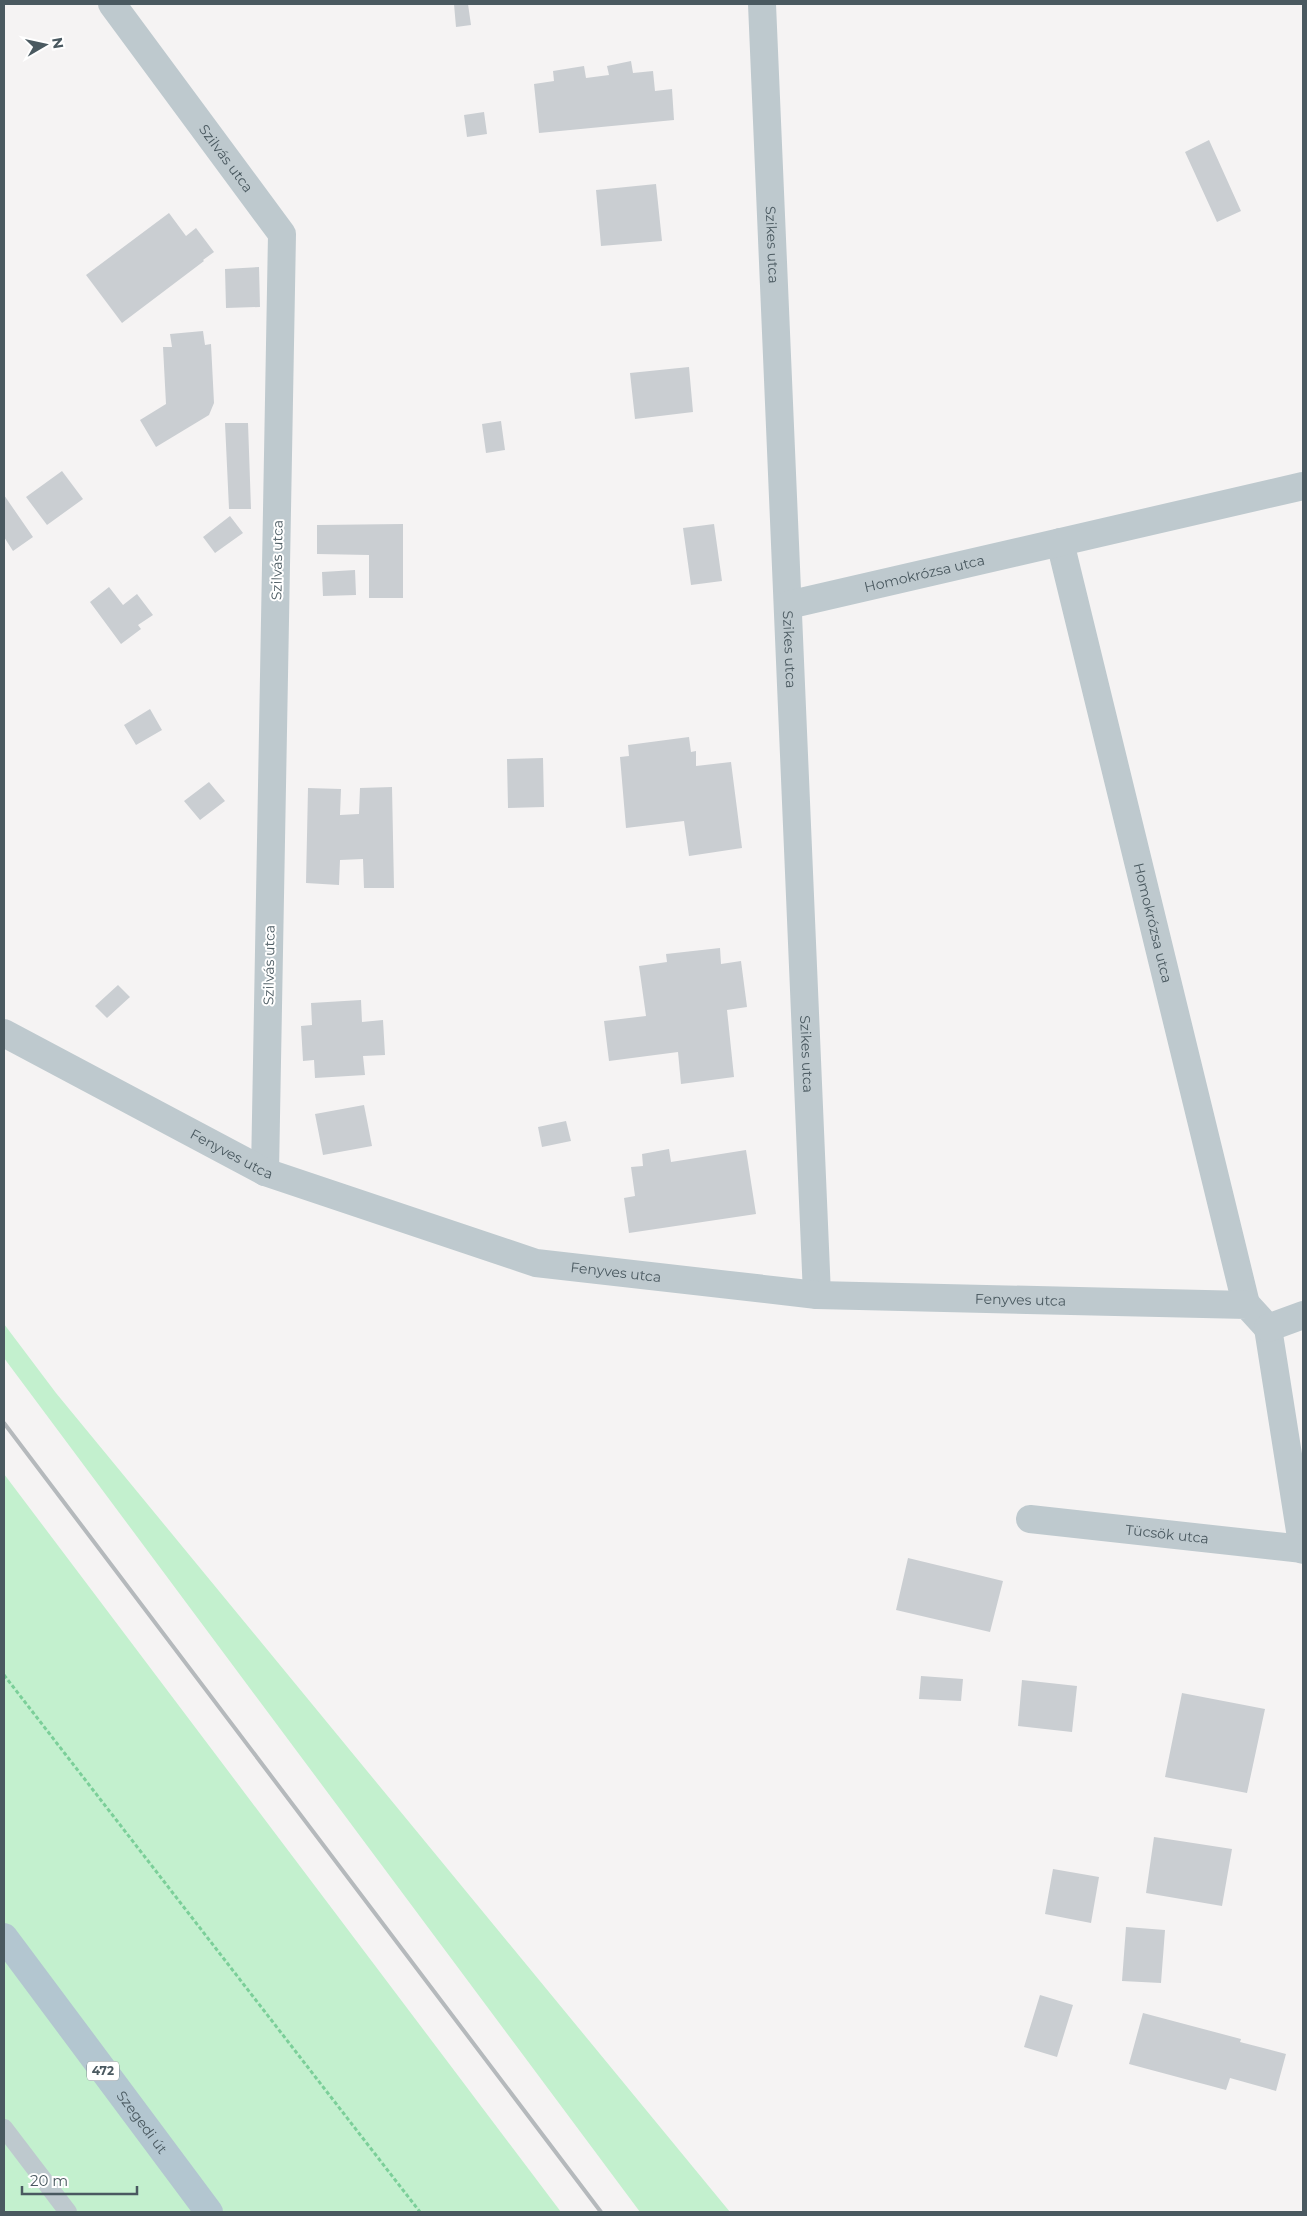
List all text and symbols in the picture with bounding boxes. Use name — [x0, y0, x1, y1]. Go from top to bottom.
north arrow — [20, 20, 70, 70]
text: N — [48, 36, 68, 50]
street label: Szilvás utca — [195, 121, 257, 196]
street label: Szikes utca — [762, 206, 783, 284]
street label: Szilvás utca — [267, 520, 287, 600]
street label: Homokrózsa utca — [862, 551, 986, 596]
street label: Szikes utca — [779, 610, 800, 689]
street label: Homokrózsa utca — [1130, 861, 1176, 985]
street label: Szilvás utca — [259, 925, 279, 1005]
street label: Szikes utca — [796, 1015, 817, 1093]
street label: Fenyves utca — [187, 1125, 275, 1183]
street label: Fenyves utca — [570, 1258, 662, 1286]
street label: Fenyves utca — [975, 1290, 1066, 1310]
street label: Tücsök utca — [1125, 1521, 1210, 1548]
road number: 472 — [87, 2062, 119, 2080]
street label: Szegedi út — [113, 2087, 172, 2158]
scale bar — [22, 2164, 138, 2196]
text: 20 m — [30, 2171, 68, 2190]

